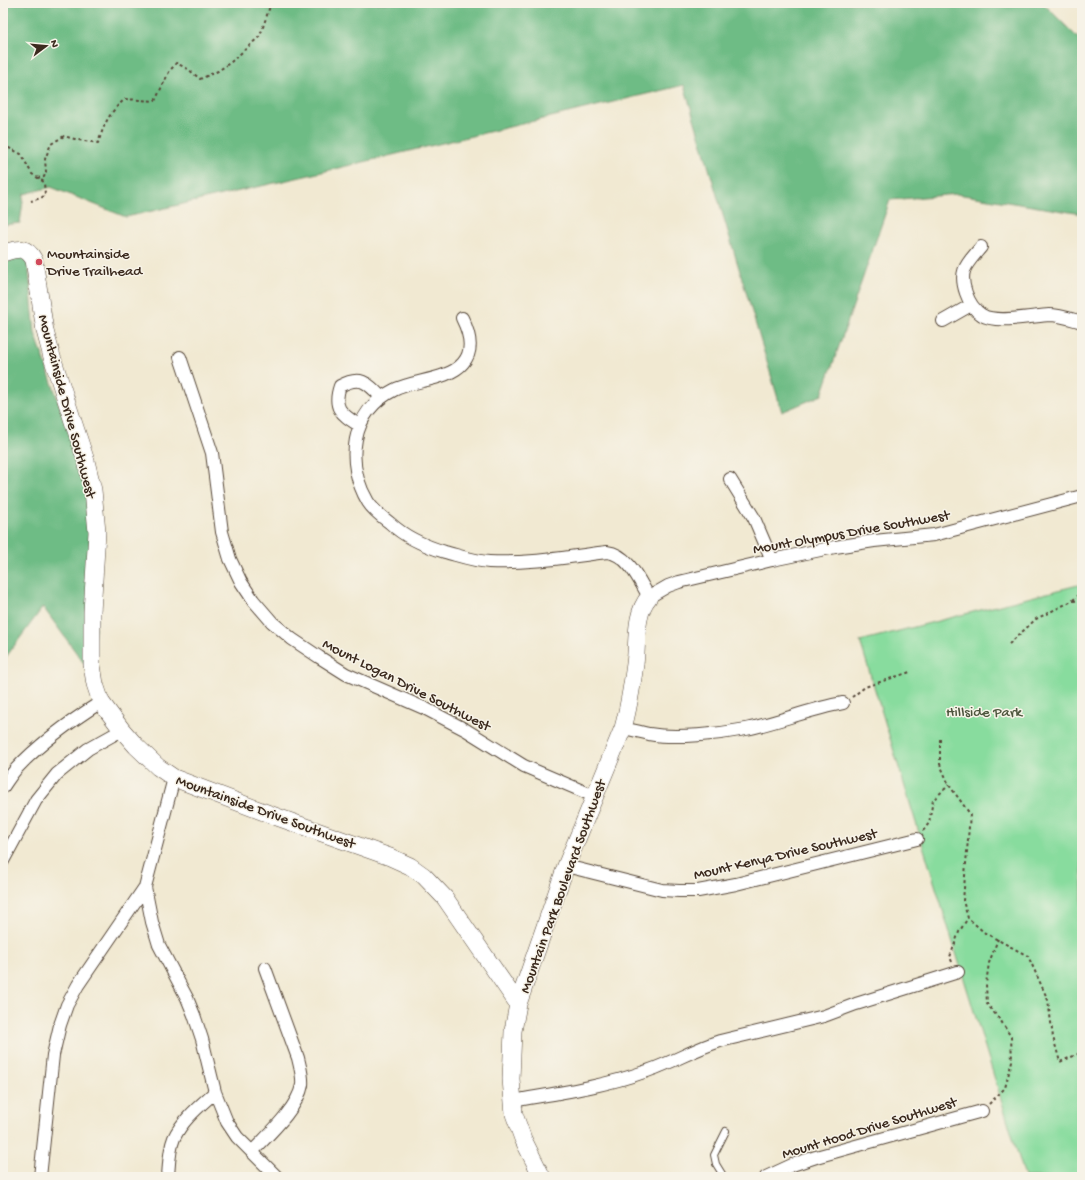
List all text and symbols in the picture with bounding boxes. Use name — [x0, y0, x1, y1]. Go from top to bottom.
north arrow — [26, 26, 66, 66]
text: N — [47, 39, 60, 49]
place label: Mountainside Drive Trailhead — [46, 246, 143, 281]
marker: Mountainside Drive Trailhead — [34, 257, 44, 267]
street label: Mountainside Drive Southwest — [33, 313, 100, 502]
street label: Mount Olympus Drive Southwest — [752, 506, 953, 559]
street label: Mount Logan Drive Southwest — [319, 636, 495, 737]
park label: Hillside Park — [946, 704, 1023, 722]
street label: Mountainside Drive Southwest — [173, 772, 359, 854]
street label: Mountain Park Boulevard Southwest — [517, 776, 612, 996]
street label: Mount Kenya Drive Southwest — [692, 825, 881, 885]
street label: Mount Hood Drive Southwest — [780, 1093, 961, 1164]

